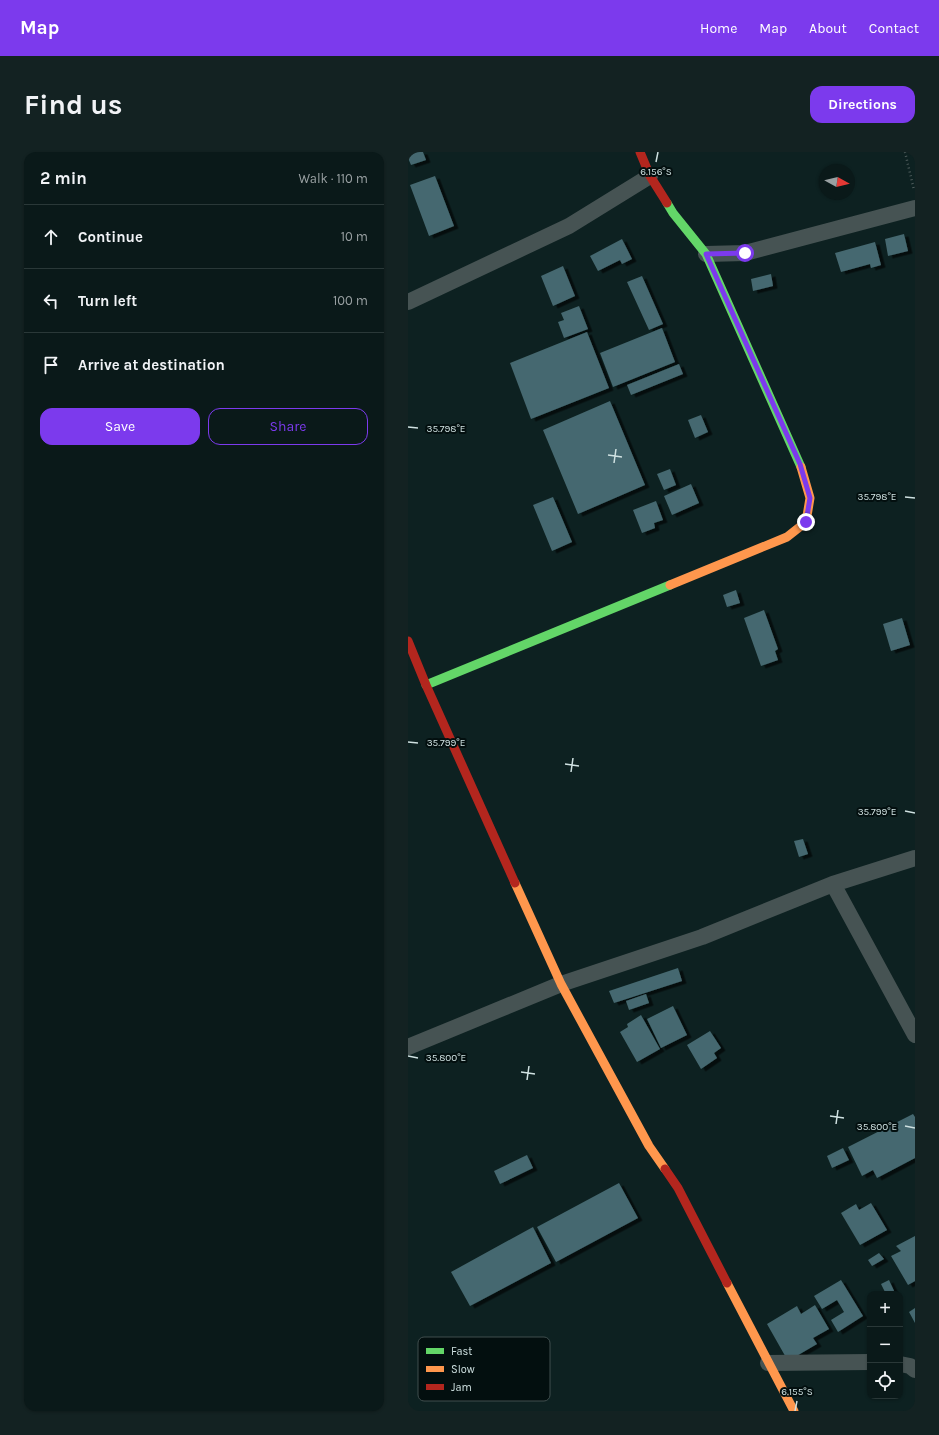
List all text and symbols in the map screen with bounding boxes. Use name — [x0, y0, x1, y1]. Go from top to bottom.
text: Map — [20, 17, 59, 39]
text: Home — [700, 20, 737, 37]
text: Map — [759, 20, 787, 37]
text: About — [809, 20, 847, 37]
text: Contact — [869, 20, 919, 37]
button: Directions — [810, 86, 915, 123]
text: Find us — [24, 88, 123, 121]
north arrow — [819, 164, 855, 200]
text: 6.156°S — [640, 166, 672, 178]
text: 2 min — [40, 168, 87, 188]
text: Walk · 110 m — [299, 171, 368, 186]
icon: ahead — [40, 226, 62, 248]
text: Continue — [78, 228, 143, 246]
text: 10 m — [341, 229, 368, 244]
route start — [736, 244, 754, 262]
icon: left — [40, 290, 62, 312]
text: Turn left — [78, 292, 137, 310]
text: 100 m — [333, 293, 368, 308]
icon: arrive — [40, 354, 62, 376]
text: Arrive at destination — [78, 356, 225, 374]
button: Save — [40, 408, 200, 445]
button: Share — [208, 408, 368, 445]
text: 35.798°E — [426, 423, 466, 435]
text: 35.798°E — [857, 491, 897, 503]
route end — [797, 513, 815, 531]
text: 35.799°E — [427, 737, 465, 749]
text: 35.799°E — [858, 806, 896, 818]
text: 35.800°E — [426, 1052, 466, 1064]
text: 35.800°E — [857, 1121, 897, 1133]
map controls — [867, 1291, 903, 1399]
button: + — [867, 1291, 903, 1327]
button: − — [867, 1327, 903, 1363]
legend — [418, 1337, 550, 1401]
text: Fast — [451, 1345, 472, 1358]
text: Slow — [451, 1363, 475, 1376]
button: locate — [867, 1363, 903, 1399]
text: Jam — [451, 1381, 472, 1394]
text: 6.155°S — [781, 1386, 813, 1398]

